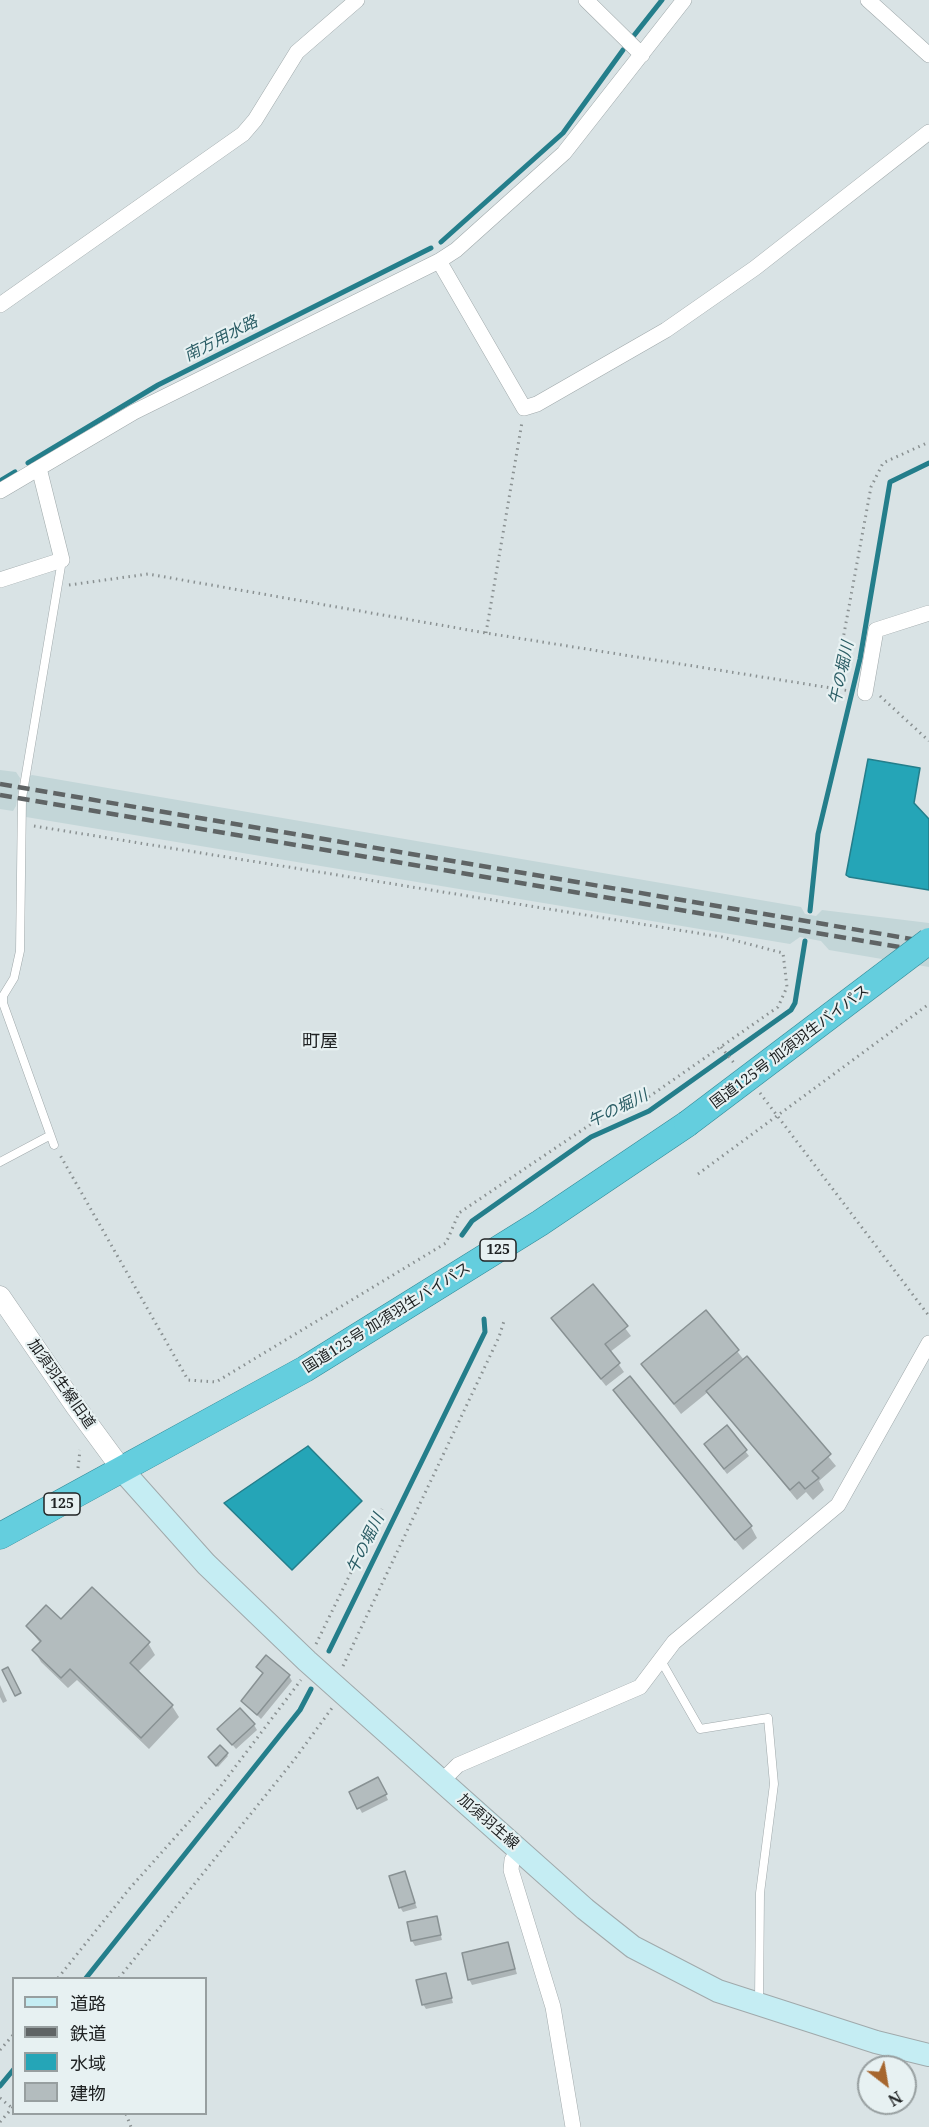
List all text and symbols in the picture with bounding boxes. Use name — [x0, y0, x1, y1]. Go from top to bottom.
water label: 南方用水路 — [181, 312, 261, 366]
water label: 午の堀川 — [826, 640, 858, 706]
street label: 国道125号 加須羽生バイパス — [707, 981, 873, 1113]
district label: 町屋 — [302, 1031, 338, 1053]
water label: 午の堀川 — [585, 1086, 651, 1132]
road number: 125 — [480, 1239, 516, 1261]
street label: 国道125号 加須羽生バイパス — [300, 1259, 474, 1377]
street label: 加須羽生線旧道 — [24, 1336, 98, 1432]
road number: 125 — [44, 1493, 80, 1515]
water label: 午の堀川 — [343, 1511, 389, 1577]
street label: 加須羽生線 — [454, 1791, 522, 1853]
legend — [12, 1977, 207, 2115]
text: 道路 — [70, 1991, 106, 2015]
text: 鉄道 — [70, 2021, 106, 2045]
text: 水域 — [70, 2051, 106, 2075]
north arrow — [857, 2055, 917, 2115]
text: 建物 — [70, 2081, 106, 2105]
text: N — [884, 2086, 906, 2111]

